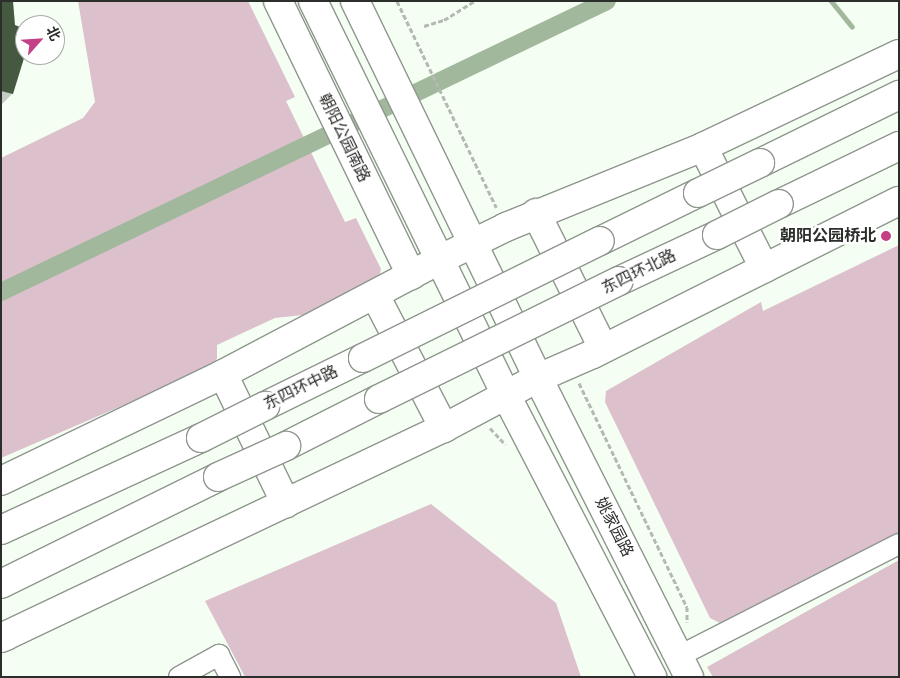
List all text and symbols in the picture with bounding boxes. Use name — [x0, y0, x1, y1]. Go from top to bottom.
north arrow — [15, 15, 65, 65]
text: 北 — [43, 24, 63, 43]
street label: 朝阳公园南路 — [314, 91, 374, 185]
place label: 朝阳公园桥北 — [780, 226, 876, 246]
marker: 朝阳公园桥北 — [880, 230, 892, 242]
street label: 东四环北路 — [599, 246, 679, 298]
street label: 东四环中路 — [261, 362, 341, 414]
street label: 姚家园路 — [591, 494, 637, 560]

